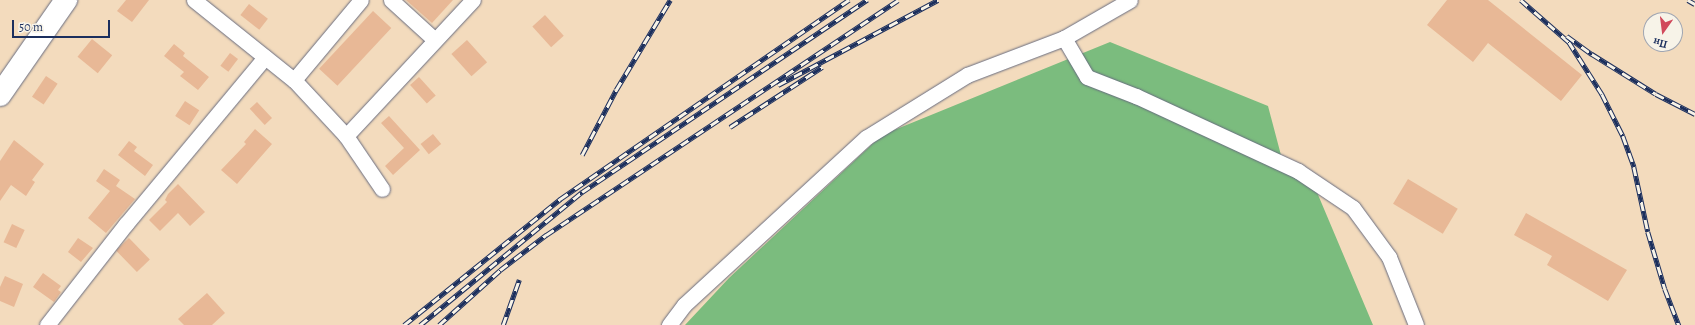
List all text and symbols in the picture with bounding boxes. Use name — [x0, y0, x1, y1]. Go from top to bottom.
scale bar — [14, 12, 112, 38]
north arrow — [1643, 12, 1683, 52]
text: 50 m — [19, 19, 43, 35]
text: Пн — [1651, 34, 1669, 52]

